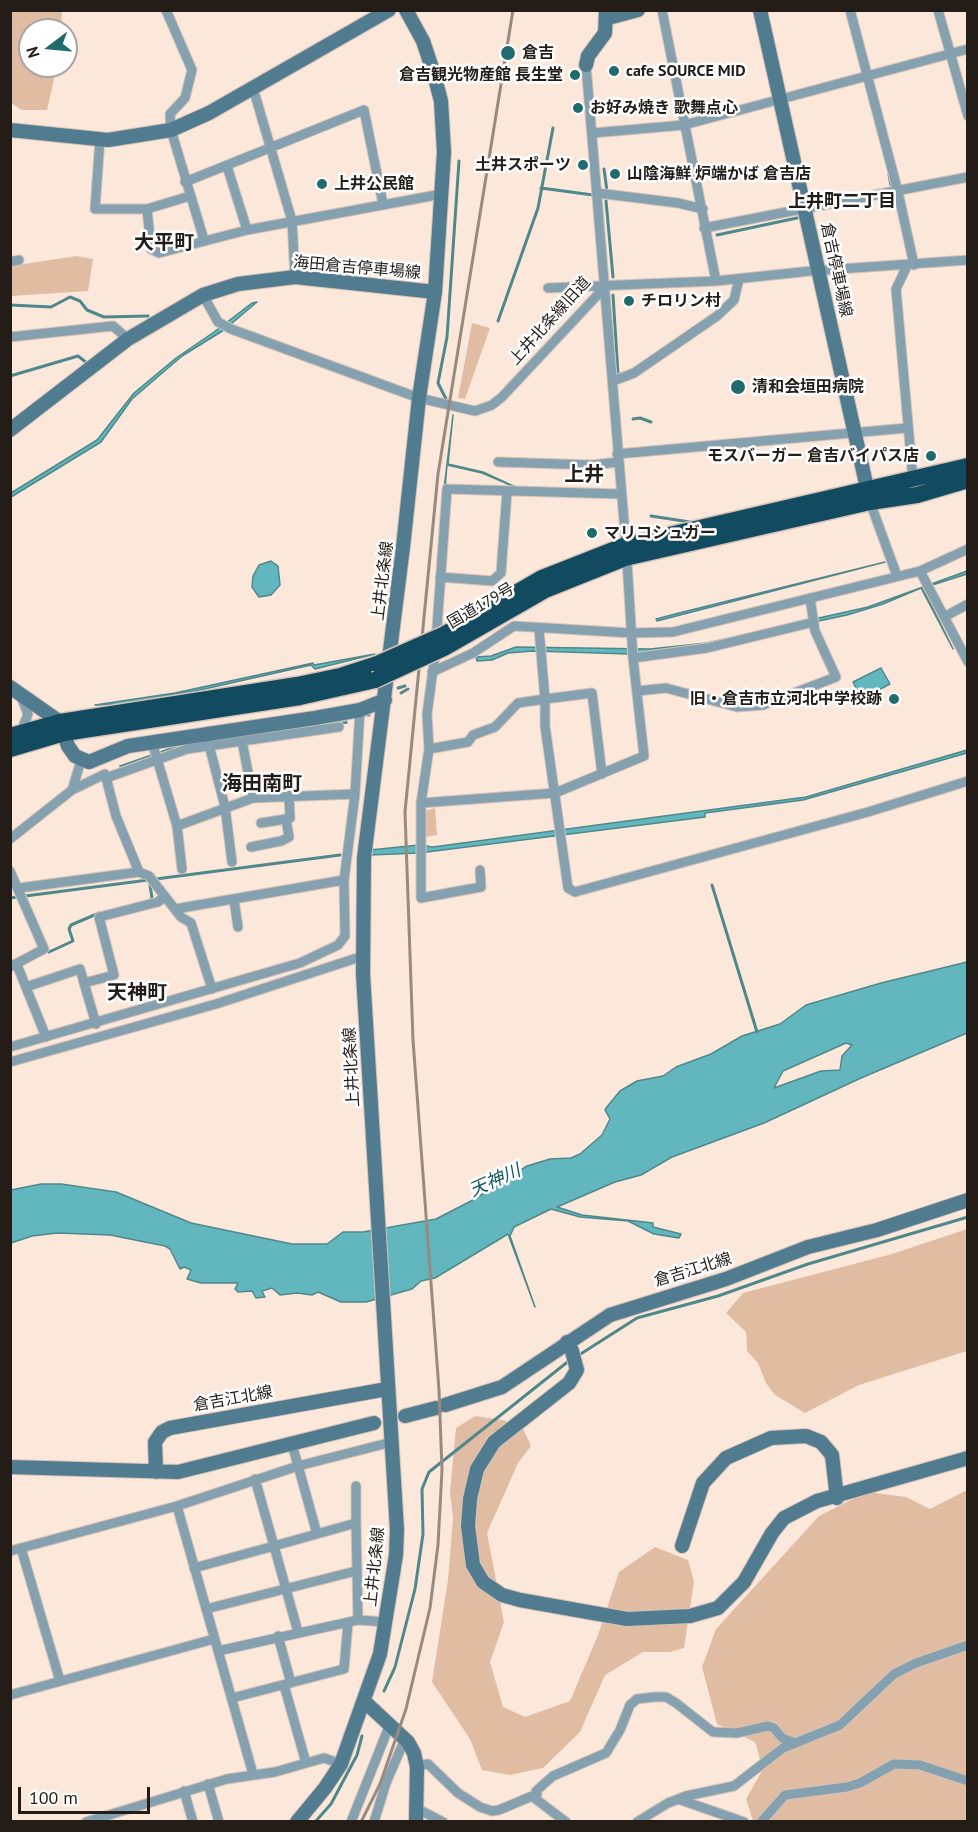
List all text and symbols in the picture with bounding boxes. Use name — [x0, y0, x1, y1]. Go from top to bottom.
north arrow — [18, 18, 78, 78]
place label: 倉吉 — [522, 43, 554, 63]
marker: 倉吉 — [499, 44, 517, 62]
text: N — [22, 45, 44, 60]
place label: cafe SOURCE MID — [626, 61, 745, 81]
marker: cafe SOURCE MID — [607, 64, 621, 78]
place label: 倉吉観光物産館 長生堂 — [399, 65, 563, 85]
marker: 倉吉観光物産館 長生堂 — [568, 68, 582, 82]
place label: お好み焼き 歌舞点心 — [590, 98, 738, 118]
marker: お好み焼き 歌舞点心 — [571, 101, 585, 115]
place label: 土井スポーツ — [475, 155, 571, 175]
marker: 土井スポーツ — [576, 158, 590, 172]
place label: 山陰海鮮 炉端かば 倉吉店 — [627, 164, 811, 184]
marker: 山陰海鮮 炉端かば 倉吉店 — [608, 167, 622, 181]
place label: 上井公民館 — [334, 174, 414, 194]
marker: 上井公民館 — [315, 177, 329, 191]
district label: 上井町二丁目 — [788, 191, 896, 213]
street label: 倉吉停車場線 — [817, 221, 855, 319]
district label: 大平町 — [134, 231, 194, 255]
street label: 海田倉吉停車場線 — [292, 253, 422, 283]
street label: 上井北条線旧道 — [505, 273, 595, 369]
place label: チロリン村 — [641, 291, 721, 311]
marker: チロリン村 — [622, 294, 636, 308]
place label: 清和会垣田病院 — [752, 377, 864, 397]
marker: 清和会垣田病院 — [729, 378, 747, 396]
place label: モスバーガー 倉吉バイパス店 — [707, 446, 919, 466]
marker: モスバーガー 倉吉バイパス店 — [924, 449, 938, 463]
district label: 上井 — [564, 463, 604, 487]
place label: マリコシュガー — [604, 523, 716, 543]
marker: マリコシュガー — [585, 526, 599, 540]
street label: 上井北条線 — [369, 540, 397, 622]
street label: 国道179号 — [444, 579, 518, 633]
place label: 旧・倉吉市立河北中学校跡 — [690, 689, 882, 709]
marker: 旧・倉吉市立河北中学校跡 — [887, 692, 901, 706]
district label: 海田南町 — [222, 772, 302, 796]
district label: 天神町 — [107, 981, 167, 1005]
street label: 上井北条線 — [340, 1027, 364, 1107]
water label: 天神川 — [466, 1160, 524, 1202]
street label: 倉吉江北線 — [652, 1249, 734, 1291]
street label: 倉吉江北線 — [192, 1383, 274, 1415]
street label: 上井北条線 — [361, 1526, 389, 1608]
scale bar — [21, 1775, 153, 1813]
text: 100 m — [29, 1786, 78, 1809]

